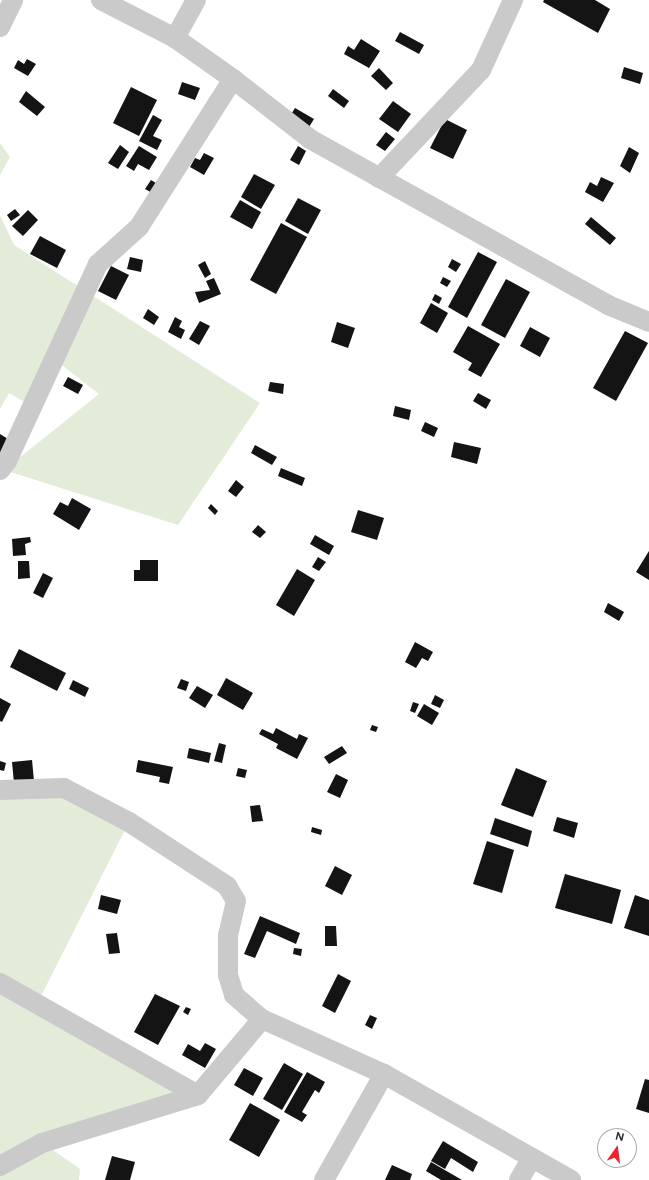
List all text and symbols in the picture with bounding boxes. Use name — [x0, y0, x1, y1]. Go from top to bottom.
north arrow — [597, 1128, 637, 1168]
text: N — [614, 1130, 625, 1144]

